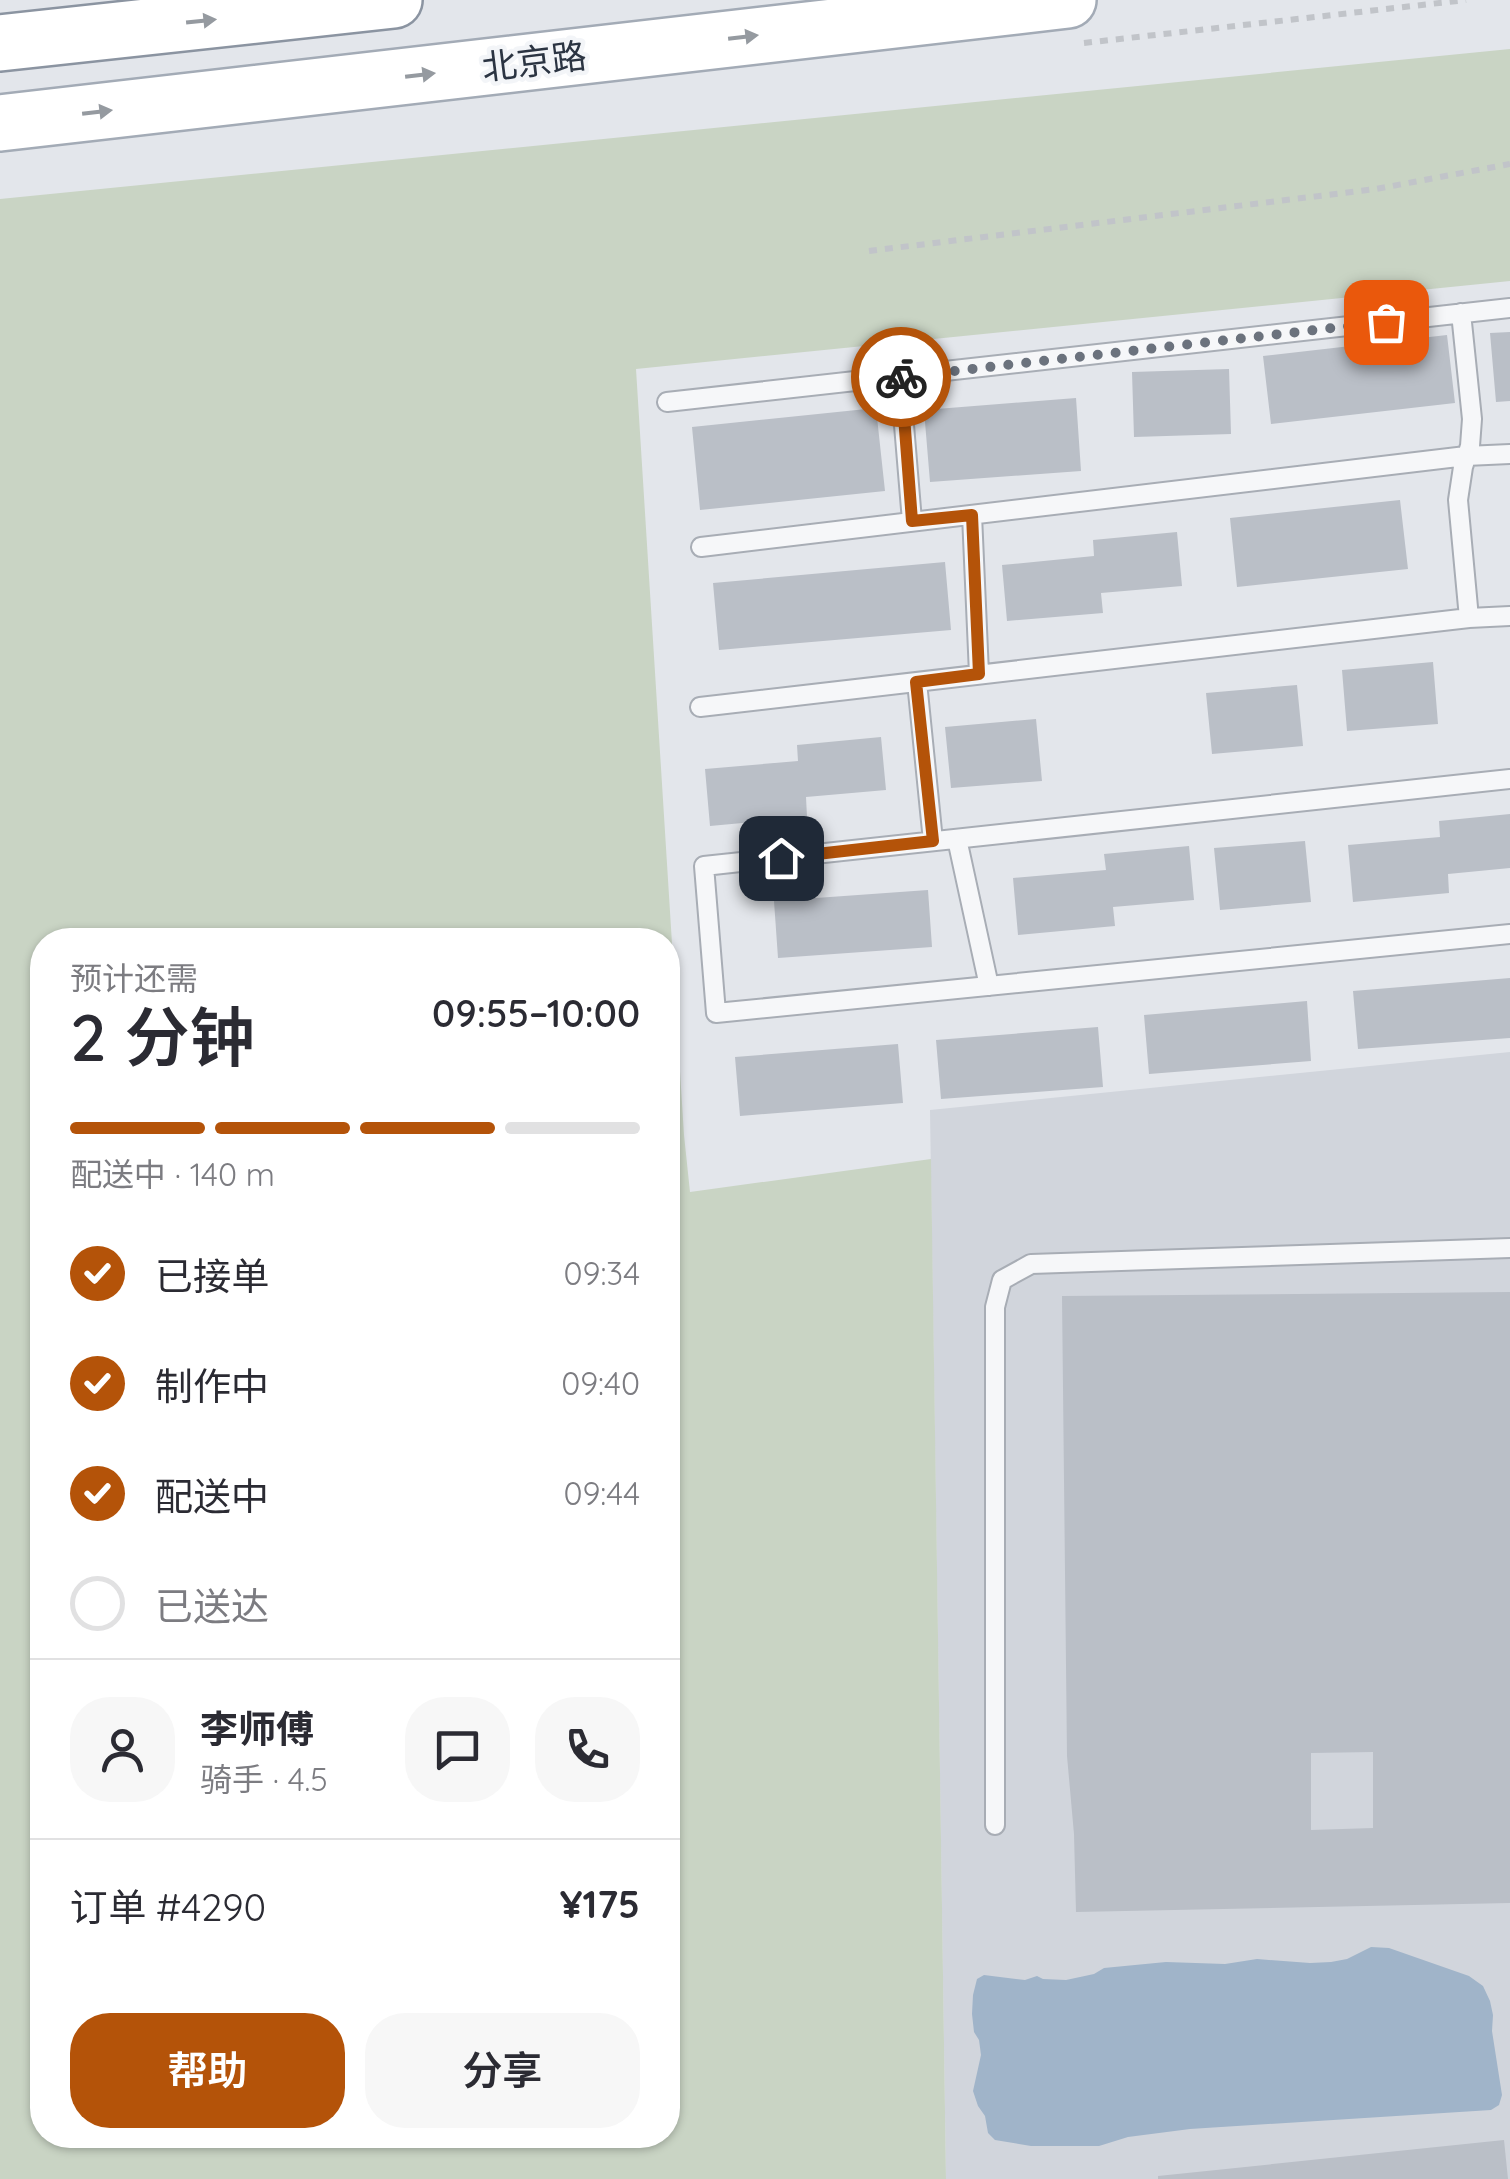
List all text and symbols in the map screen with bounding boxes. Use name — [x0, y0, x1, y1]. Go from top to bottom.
one-way arrow — [186, 13, 218, 29]
one-way arrow — [727, 29, 759, 45]
street label: 北京路 — [479, 33, 589, 89]
one-way arrow — [404, 67, 436, 83]
one-way arrow — [81, 104, 113, 120]
pin — [1344, 280, 1429, 365]
icon: bag — [1359, 295, 1414, 350]
courier — [851, 327, 951, 427]
icon: bike — [874, 350, 929, 405]
pin — [739, 816, 824, 901]
icon: home — [754, 831, 809, 886]
text: 预计还需 — [70, 958, 198, 998]
text: 09:55–10:00 — [432, 989, 640, 1037]
text: 2 分钟 — [70, 996, 255, 1077]
text: 配送中 · 140 m — [70, 1154, 275, 1194]
icon: check — [70, 1246, 125, 1301]
text: 已接单 — [155, 1252, 269, 1300]
text: 09:34 — [563, 1253, 640, 1293]
icon: check — [70, 1356, 125, 1411]
text: 制作中 — [155, 1362, 269, 1410]
text: 09:40 — [561, 1363, 640, 1403]
icon: check — [70, 1466, 125, 1521]
text: 配送中 — [155, 1472, 269, 1520]
text: 09:44 — [563, 1473, 640, 1513]
text: 已送达 — [155, 1582, 269, 1630]
button: person — [70, 1697, 175, 1802]
button: chat — [405, 1697, 510, 1802]
button: phone — [535, 1697, 640, 1802]
text: 李师傅 — [200, 1705, 314, 1753]
text: 骑手 · 4.5 — [200, 1759, 328, 1799]
text: ¥175 — [560, 1880, 640, 1928]
text: 订单 #4290 — [70, 1883, 266, 1931]
button: 帮助 — [70, 2013, 345, 2128]
button: 分享 — [365, 2013, 640, 2128]

